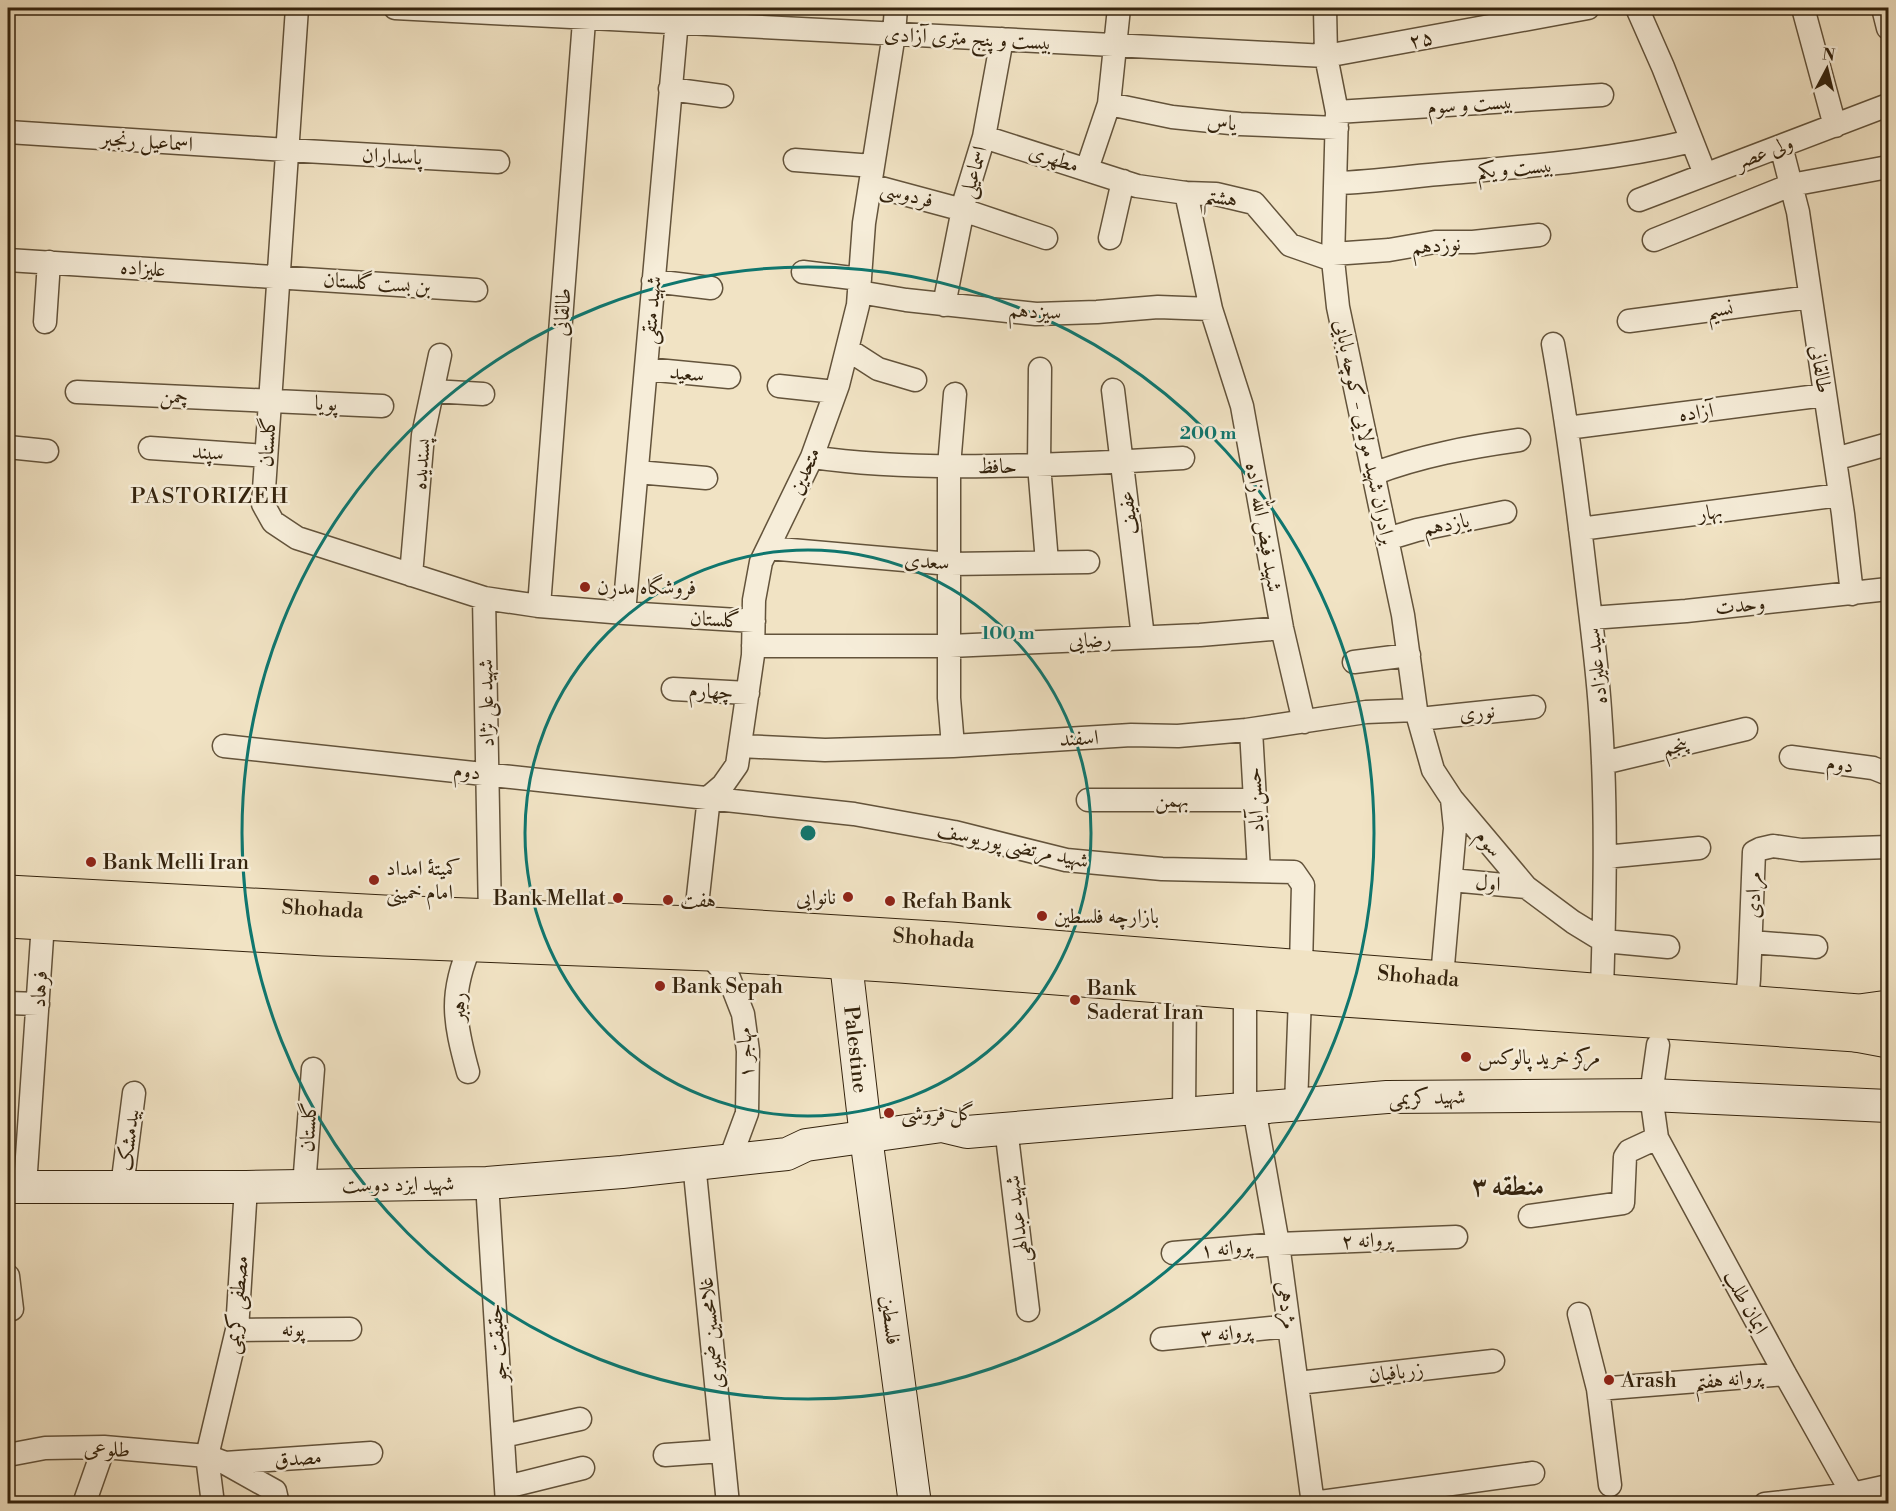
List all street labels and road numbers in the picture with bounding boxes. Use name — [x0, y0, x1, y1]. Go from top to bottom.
street label: بیست و پنج متری آزادی — [883, 21, 1053, 61]
street label: ۲۵ — [1407, 25, 1436, 55]
street label: بیست و سوم — [1426, 89, 1514, 125]
street label: یاس — [1206, 109, 1239, 138]
street label: اسماعیل رنجبر — [98, 126, 194, 159]
street label: ولی عصر — [1730, 130, 1797, 177]
street label: مطهری — [1025, 139, 1082, 179]
street label: پاسداران — [361, 142, 424, 173]
street label: اسماعیلی — [954, 143, 996, 202]
street label: بیست و یکم — [1476, 153, 1555, 191]
street label: فردوسی — [877, 175, 936, 215]
street label: هشتم — [1201, 183, 1239, 220]
street label: نوزدهم — [1410, 231, 1462, 267]
street label: علیزاده — [119, 254, 167, 284]
street label: بن بست گلستان — [322, 266, 432, 301]
street label: شهید متقی — [636, 275, 669, 345]
street label: طالقانی — [548, 287, 578, 337]
street label: نسیم — [1705, 295, 1736, 331]
street label: سیزدهم — [1007, 298, 1062, 332]
street label: برادران شهید مولایی - کوچه بابایی — [1327, 317, 1401, 548]
street label: طالقانی — [1803, 343, 1837, 395]
street label: سعید — [668, 359, 705, 389]
street label: چمن — [159, 383, 189, 411]
street label: پویا — [314, 390, 339, 419]
street label: آزاده — [1677, 396, 1718, 428]
street label: گلستان — [252, 416, 283, 468]
street label: پسندیده — [407, 436, 437, 491]
street label: سپند — [191, 439, 225, 468]
street label: متحدین — [783, 444, 827, 499]
street label: حافظ — [977, 454, 1017, 480]
street label: شهید فیض الله زاده — [1239, 459, 1292, 594]
street label: عفیف — [1113, 489, 1145, 536]
street label: بهار — [1694, 499, 1724, 528]
street label: یازدهم — [1421, 508, 1474, 548]
street label: سعدی — [903, 547, 951, 577]
street label: وحدت — [1714, 590, 1767, 622]
street label: گلستان — [689, 605, 741, 634]
street label: سید علیزاده — [1580, 626, 1614, 705]
street label: رضایی — [1068, 627, 1112, 655]
street label: شهید علی نژاد — [473, 659, 503, 747]
street label: چهارم — [688, 678, 734, 710]
street label: نوری — [1458, 698, 1496, 728]
street label: اسفند — [1059, 725, 1099, 753]
street label: پنجم — [1660, 731, 1693, 768]
street label: دوم — [1824, 750, 1855, 784]
street label: دوم — [452, 758, 482, 790]
street label: حسن آباد — [1240, 766, 1271, 834]
street label: بهمن — [1155, 788, 1189, 814]
street label: شهید مرتضی پوریوسف — [934, 817, 1091, 876]
street label: سوم — [1466, 824, 1507, 866]
street label: اول — [1474, 870, 1502, 898]
street label: مرادی — [1740, 871, 1769, 919]
street label: Shohada — [281, 895, 365, 925]
street label: Shohada — [892, 923, 976, 955]
street label: Shohada — [1376, 961, 1461, 993]
street label: فرهاد — [26, 970, 54, 1009]
street label: رهبر — [446, 992, 472, 1024]
street label: Palestine — [837, 1005, 873, 1095]
street label: مهاجر ۱ — [732, 1027, 760, 1079]
street label: شهید کریمی — [1388, 1084, 1466, 1112]
street label: گلستان — [293, 1101, 324, 1153]
street label: بیدمشک — [112, 1108, 146, 1173]
street label: شهید ایزد دوست — [341, 1171, 455, 1199]
street label: شهید عبدالهی — [1000, 1174, 1036, 1264]
street label: پروانه ۲ — [1341, 1227, 1396, 1255]
street label: پروانه ۱ — [1199, 1234, 1255, 1264]
street label: مصطفی کریمی — [219, 1254, 256, 1356]
street label: ایمان طلب — [1717, 1266, 1773, 1339]
street label: غلامحسین ضمیری — [693, 1276, 731, 1390]
street label: مژدهی — [1269, 1279, 1302, 1331]
street label: فلسطین — [874, 1294, 906, 1346]
street label: حقیقت جو — [482, 1303, 514, 1385]
street label: پونه — [281, 1317, 306, 1344]
street label: پروانه ۳ — [1199, 1318, 1255, 1350]
street label: زربافیان — [1367, 1357, 1425, 1389]
street label: پروانه هفتم — [1693, 1364, 1766, 1403]
street label: طلوعی — [83, 1436, 131, 1464]
street label: مصدق — [273, 1444, 323, 1474]

